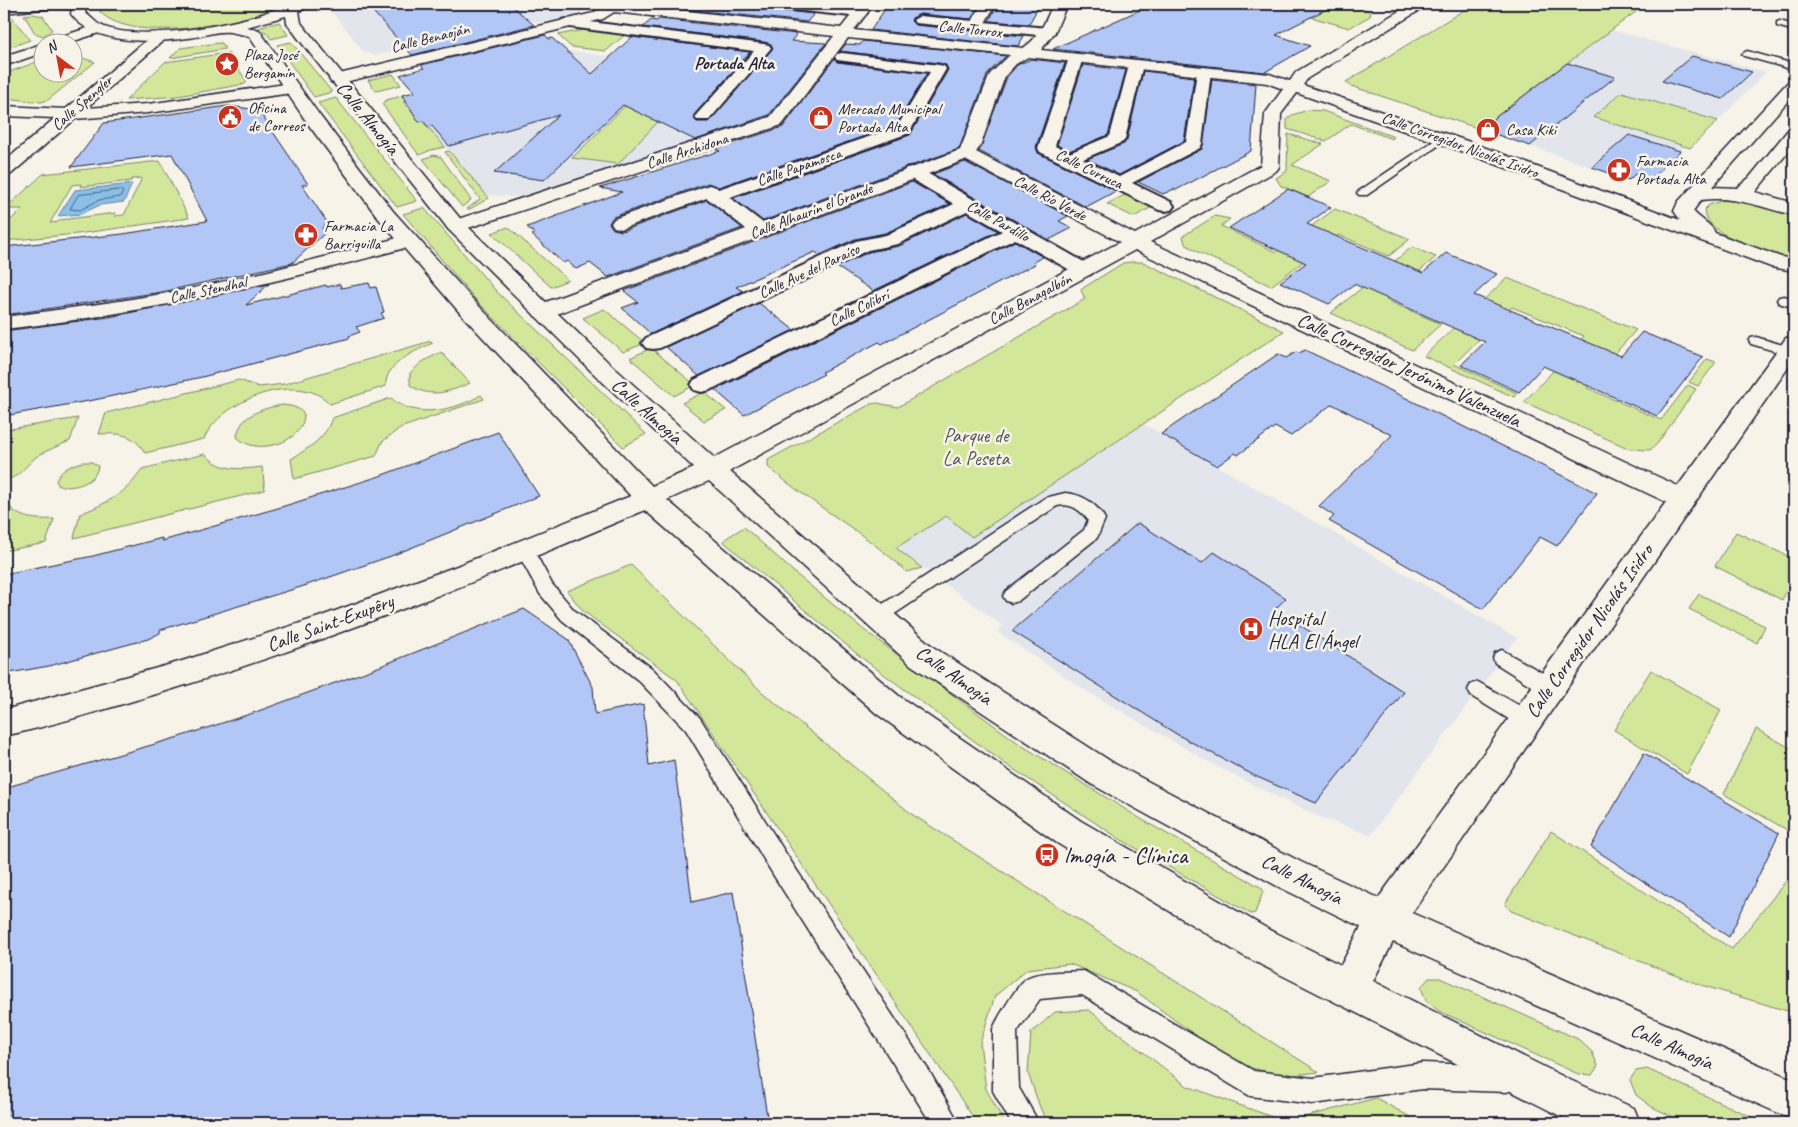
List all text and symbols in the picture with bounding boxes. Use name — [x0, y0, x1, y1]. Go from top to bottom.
street label: Calle Torrox — [938, 16, 1004, 42]
street label: Calle Benaoján — [389, 18, 472, 57]
north arrow — [32, 32, 82, 82]
text: N — [43, 37, 62, 57]
place label: Plaza José Bergamín — [244, 45, 301, 83]
place icon: Plaza José Bergamín — [214, 51, 240, 77]
district label: Portada Alta — [694, 52, 776, 74]
street label: Calle Spengler — [47, 70, 118, 135]
street label: Calle Almogía — [331, 76, 406, 161]
place label: Oficina de Correos — [248, 98, 306, 136]
place label: Mercado Municipal Portada Alta — [838, 99, 943, 137]
public building icon: Oficina de Correos — [217, 104, 243, 130]
shop icon: Mercado Municipal Portada Alta — [808, 105, 834, 131]
street label: Calle Corregidor Nicolás Isidro — [1379, 107, 1543, 183]
shop icon: Casa Kiki — [1475, 117, 1501, 143]
place label: Casa Kiki — [1506, 120, 1558, 140]
street label: Calle Archidona — [644, 128, 732, 174]
street label: Calle Papamosca — [754, 143, 845, 191]
street label: Calle Curruca — [1052, 144, 1127, 194]
place label: Farmacia Portada Alta — [1636, 151, 1707, 189]
pharmacy icon: Farmacia Portada Alta — [1606, 157, 1632, 183]
street label: Calle Río Verde — [1010, 171, 1091, 226]
street label: Calle Alhaurín el Grande — [747, 178, 877, 244]
street label: Calle Pardillo — [963, 196, 1035, 247]
place label: Farmacia La Barriguilla — [324, 216, 394, 254]
pharmacy icon: Farmacia La Barriguilla — [293, 222, 319, 248]
street label: Calle Ave del Paraíso — [755, 238, 864, 303]
street label: Calle Benagalbón — [985, 268, 1076, 329]
street label: Calle Stendhal — [168, 271, 251, 308]
street label: Calle Colibrí — [826, 284, 895, 331]
street label: Calle Corregidor Jerónimo Valenzuela — [1293, 307, 1526, 433]
street label: Calle Almogía — [606, 372, 689, 450]
park label: Parque de La Peseta — [943, 423, 1010, 471]
street label: Calle Corregidor Nicolás Isidro — [1520, 538, 1660, 723]
street label: Calle Saint-Exupêry — [263, 588, 398, 658]
place label: Hospital HLA El Ángel — [1268, 606, 1361, 654]
hospital icon: Hospital HLA El Ángel — [1238, 616, 1264, 642]
street label: Calle Almogía — [911, 640, 998, 711]
place label: lmogía - Clínica — [1064, 840, 1189, 870]
bus stop icon: lmogía - Clínica — [1034, 842, 1060, 868]
street label: Calle Almogía — [1257, 848, 1348, 911]
street label: Calle Almogía — [1627, 1017, 1718, 1076]

